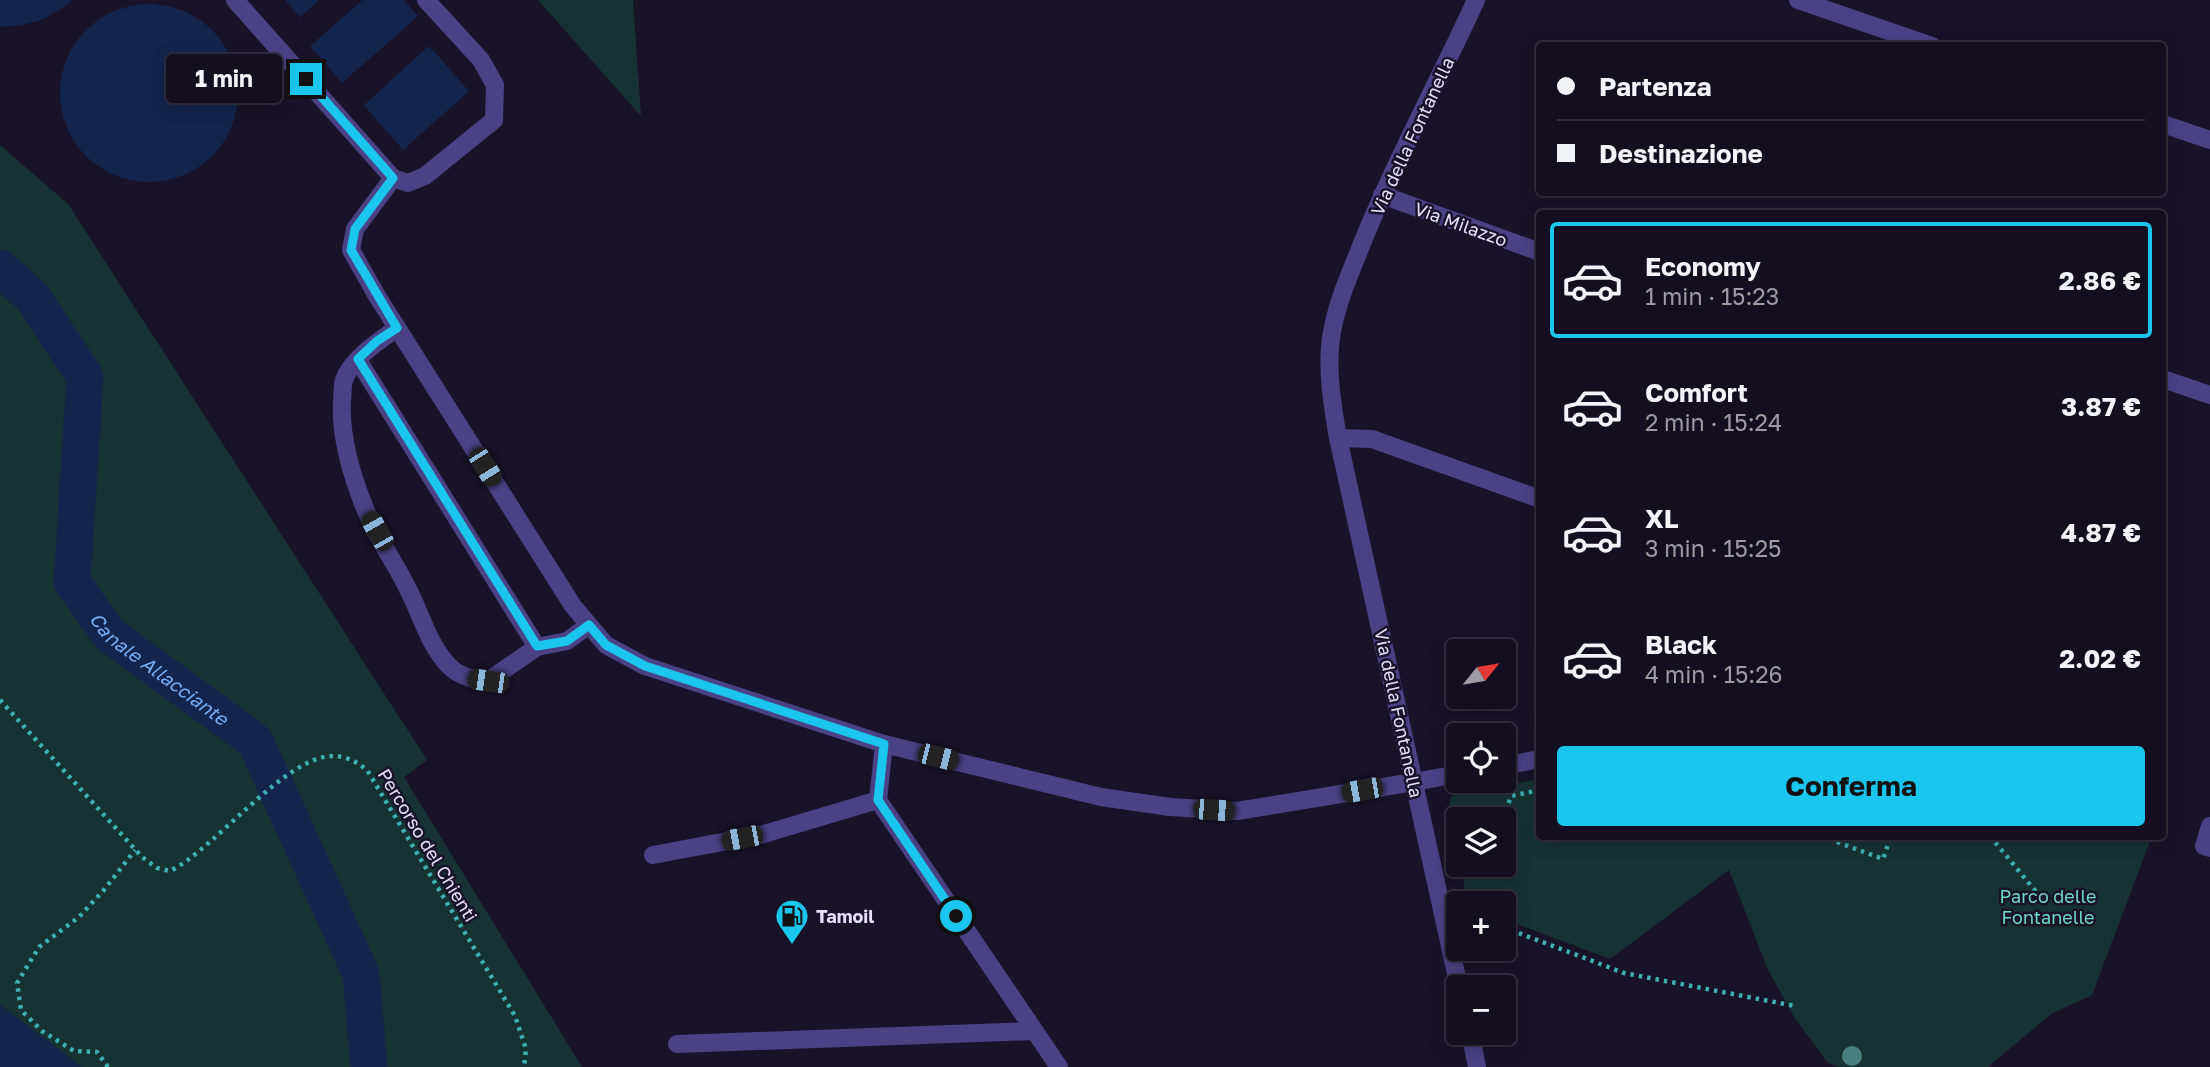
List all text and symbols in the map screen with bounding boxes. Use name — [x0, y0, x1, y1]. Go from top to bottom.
street label: Via della Fontanella — [1366, 53, 1458, 219]
callout: 1 min — [166, 55, 282, 104]
route end — [290, 63, 322, 95]
text: 1 min — [195, 64, 253, 92]
text: Partenza — [1599, 71, 1712, 102]
text: Destinazione — [1599, 138, 1763, 169]
street label: Via Milazzo — [1412, 197, 1510, 251]
icon: car — [1561, 249, 1624, 312]
text: Economy — [1645, 251, 1761, 282]
text: 2.86 € — [2059, 265, 2141, 296]
text: 1 min · 15:23 — [1645, 282, 1779, 310]
icon: car — [1561, 375, 1624, 438]
text: Comfort — [1645, 377, 1748, 408]
text: 3.87 € — [2061, 391, 2141, 422]
text: 2 min · 15:24 — [1645, 408, 1782, 436]
car — [465, 444, 506, 490]
icon: car — [1561, 501, 1624, 564]
text: XL — [1645, 503, 1679, 534]
car — [358, 508, 397, 554]
text: 4.87 € — [2061, 517, 2141, 548]
text: 3 min · 15:25 — [1645, 534, 1781, 562]
water label: Canale Allacciante — [86, 607, 235, 730]
street label: Via della Fontanella — [1370, 627, 1428, 799]
icon: car — [1561, 627, 1624, 690]
text: Black — [1645, 629, 1717, 660]
north arrow — [1446, 639, 1516, 709]
map controls — [1446, 639, 1516, 1045]
text: 2.02 € — [2059, 643, 2141, 674]
text: 4 min · 15:26 — [1645, 660, 1783, 688]
car — [466, 668, 511, 694]
button: locate — [1446, 723, 1516, 793]
car — [916, 742, 961, 772]
button: Conferma — [1557, 746, 2145, 826]
street label: Percorso del Chienti — [374, 764, 482, 926]
car — [1340, 776, 1385, 804]
car — [1193, 798, 1236, 822]
button: layers — [1446, 807, 1516, 877]
car — [720, 824, 765, 852]
park label: Parco delle Fontanelle — [1999, 885, 2097, 928]
button: + — [1446, 891, 1516, 961]
fuel station icon: Tamoil — [773, 897, 811, 946]
route start — [940, 900, 972, 932]
place label: Tamoil — [816, 905, 874, 927]
button: − — [1446, 975, 1516, 1045]

